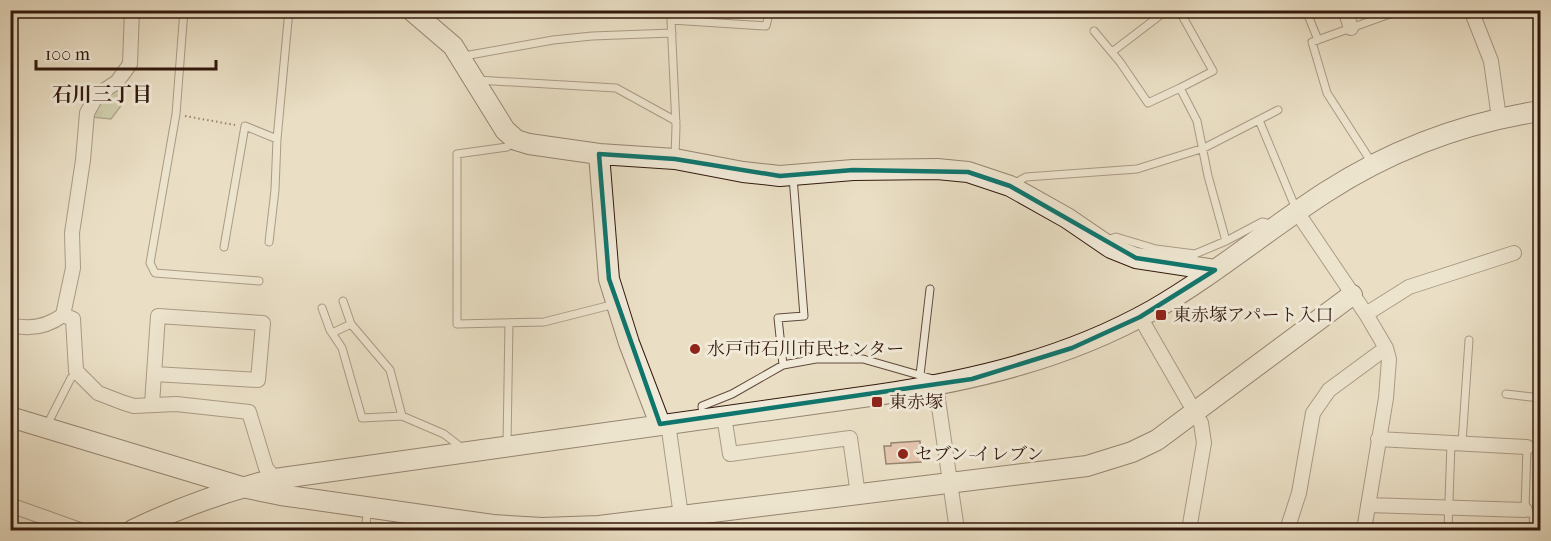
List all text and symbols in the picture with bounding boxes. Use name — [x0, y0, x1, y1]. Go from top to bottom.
scale bar — [36, 33, 216, 71]
text: 100 m — [45, 44, 90, 65]
district label: 石川三丁目 — [52, 83, 152, 106]
place label: 東赤塚アパート入口 — [1173, 305, 1334, 326]
marker: 東赤塚アパート入口 — [1154, 308, 1168, 322]
place label: 水戸市石川市民センター — [707, 339, 904, 360]
marker: 水戸市石川市民センター — [688, 342, 702, 356]
place label: 東赤塚 — [889, 392, 943, 413]
marker: 東赤塚 — [870, 395, 884, 409]
place label: セブン-イレブン — [915, 444, 1044, 465]
marker: セブン-イレブン — [896, 447, 910, 461]

